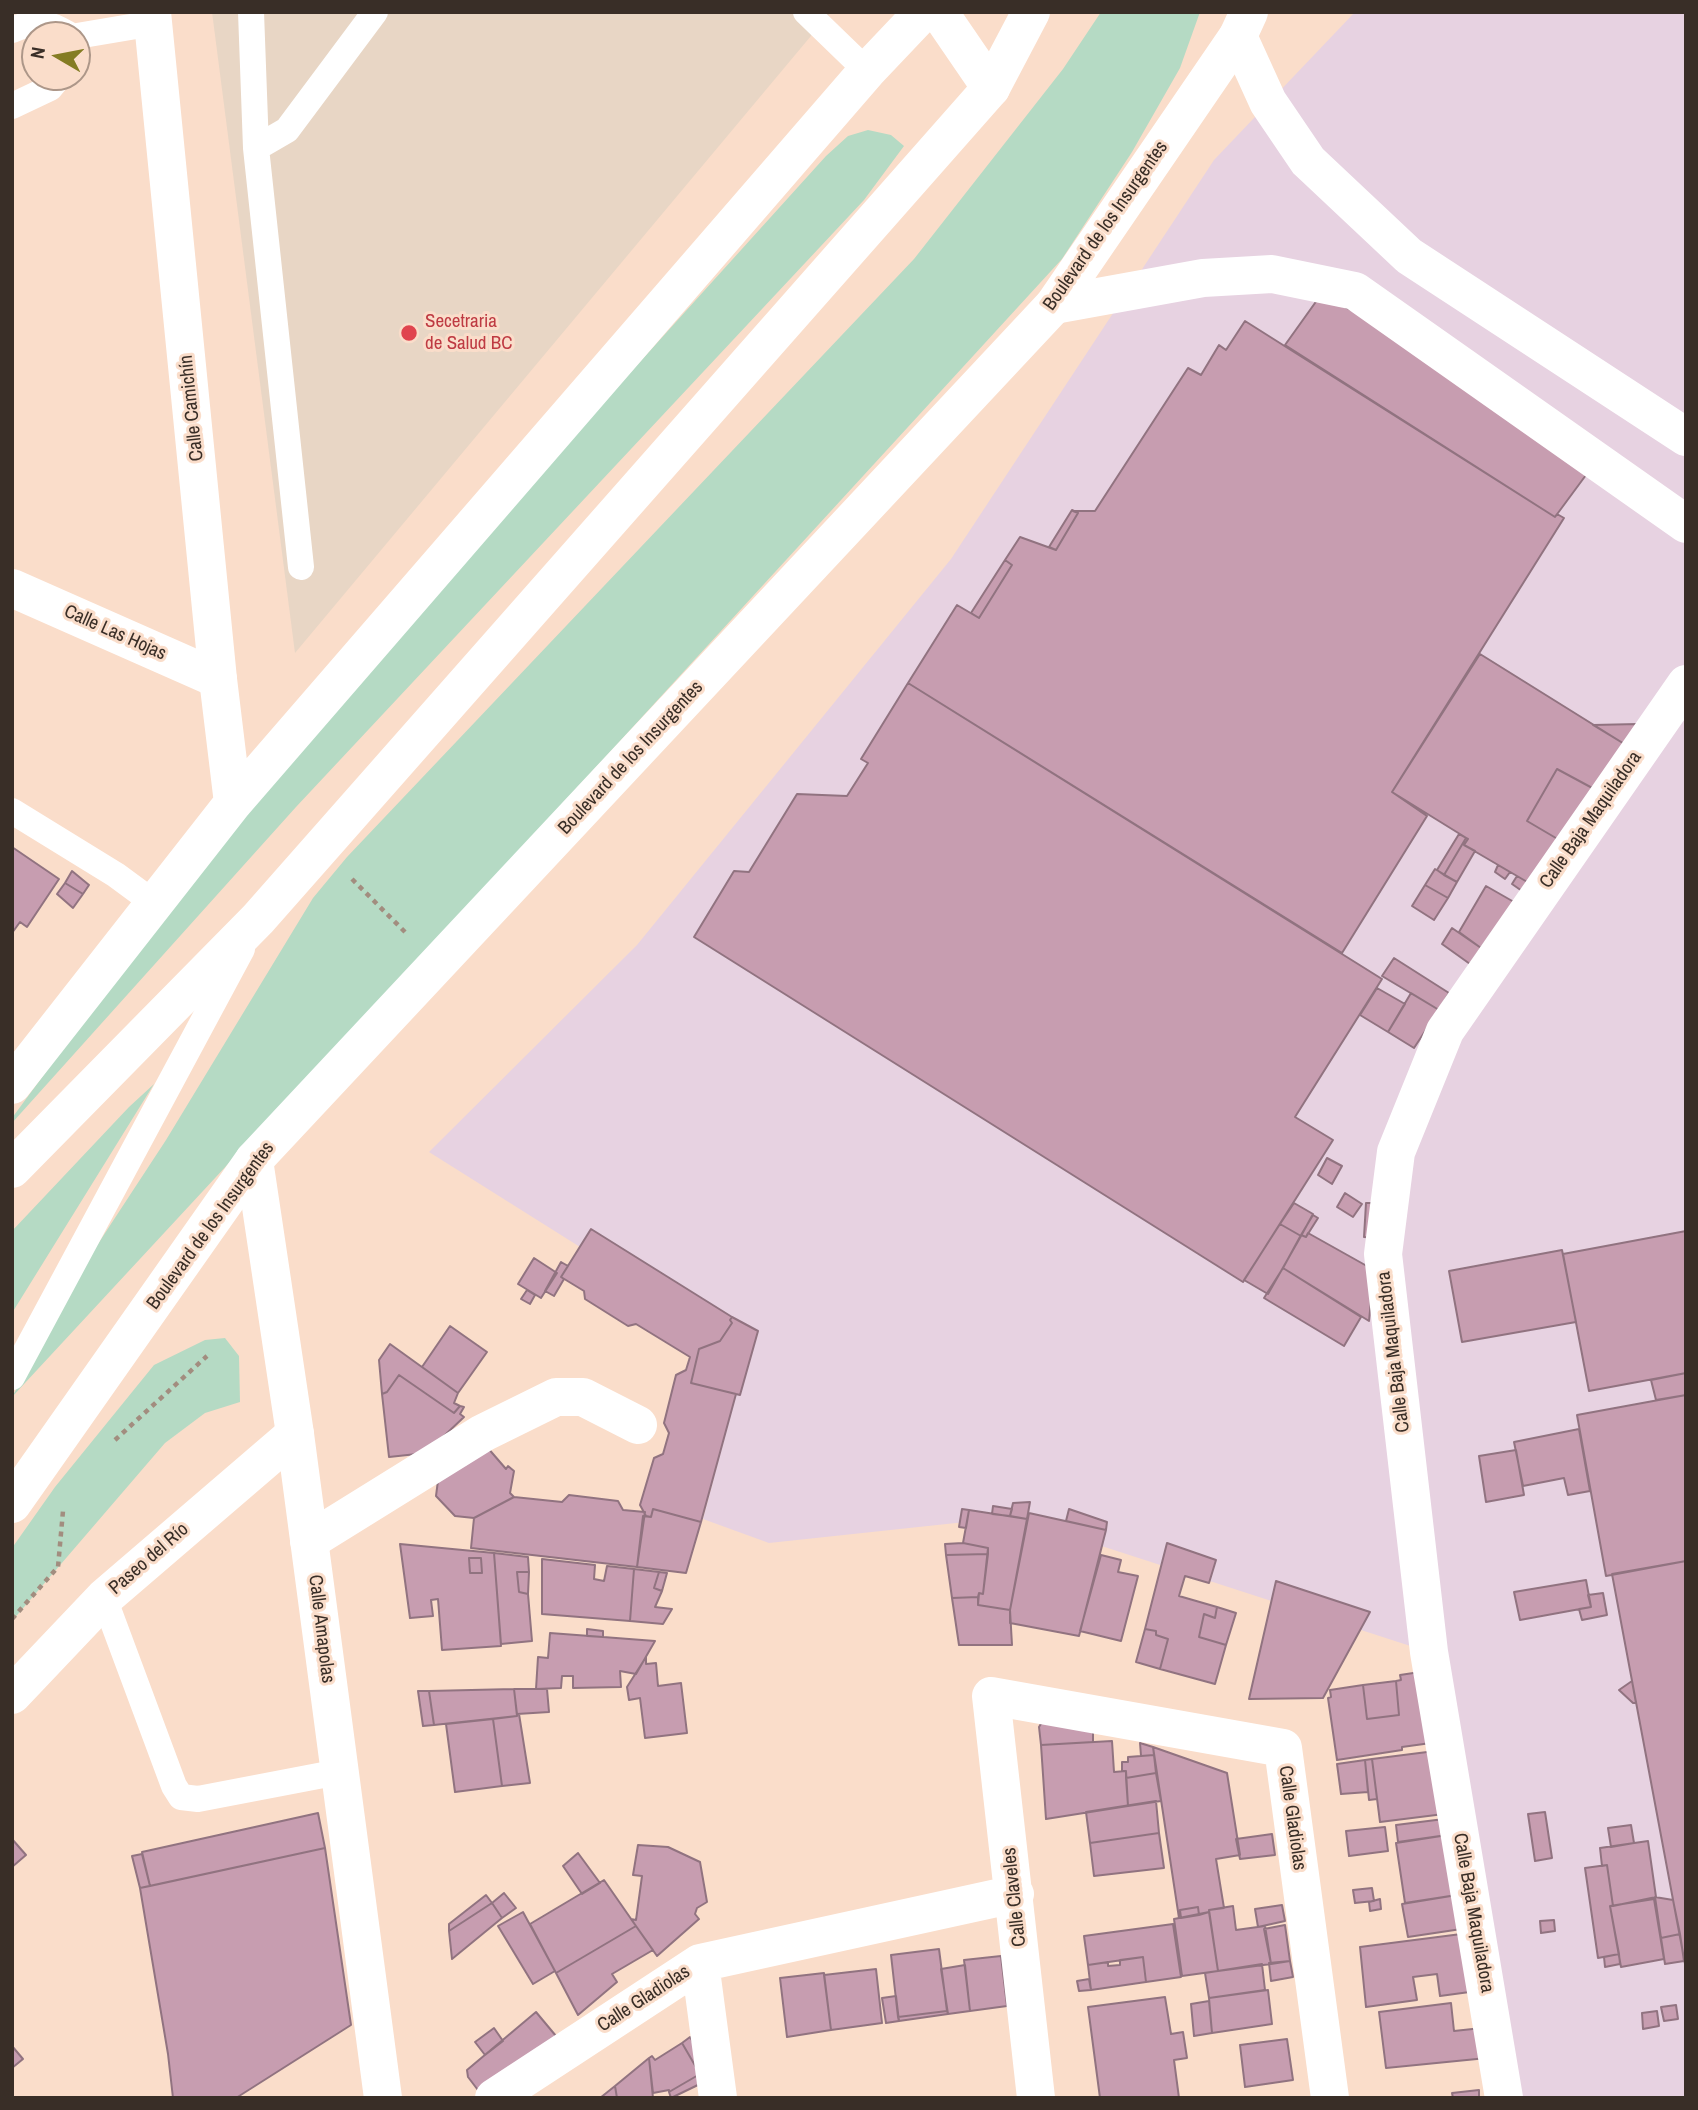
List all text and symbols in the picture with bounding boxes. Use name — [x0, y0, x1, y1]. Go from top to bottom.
north arrow — [21, 21, 91, 91]
text: N — [24, 45, 51, 60]
street label: Boulevard de los Insurgentes — [1039, 137, 1173, 315]
place label: Secetraria de Salud BC — [425, 311, 512, 355]
marker: Secetraria de Salud BC — [399, 323, 419, 343]
street label: Calle Camichín — [175, 354, 209, 462]
street label: Calle Las Hojas — [61, 600, 169, 666]
street label: Boulevard de los Insurgentes — [554, 676, 708, 840]
street label: Calle Baja Maquiladora — [1535, 747, 1647, 893]
street label: Boulevard de los Insurgentes — [142, 1138, 280, 1314]
street label: Calle Baja Maquiladora — [1373, 1270, 1415, 1434]
street label: Paseo del Río — [105, 1518, 193, 1600]
street label: Calle Amapolas — [303, 1573, 339, 1685]
street label: Calle Gladiolas — [1273, 1764, 1311, 1872]
street label: Calle Baja Maquiladora — [1448, 1831, 1498, 1995]
street label: Calle Claveles — [998, 1846, 1032, 1948]
street label: Calle Gladiolas — [593, 1961, 695, 2037]

